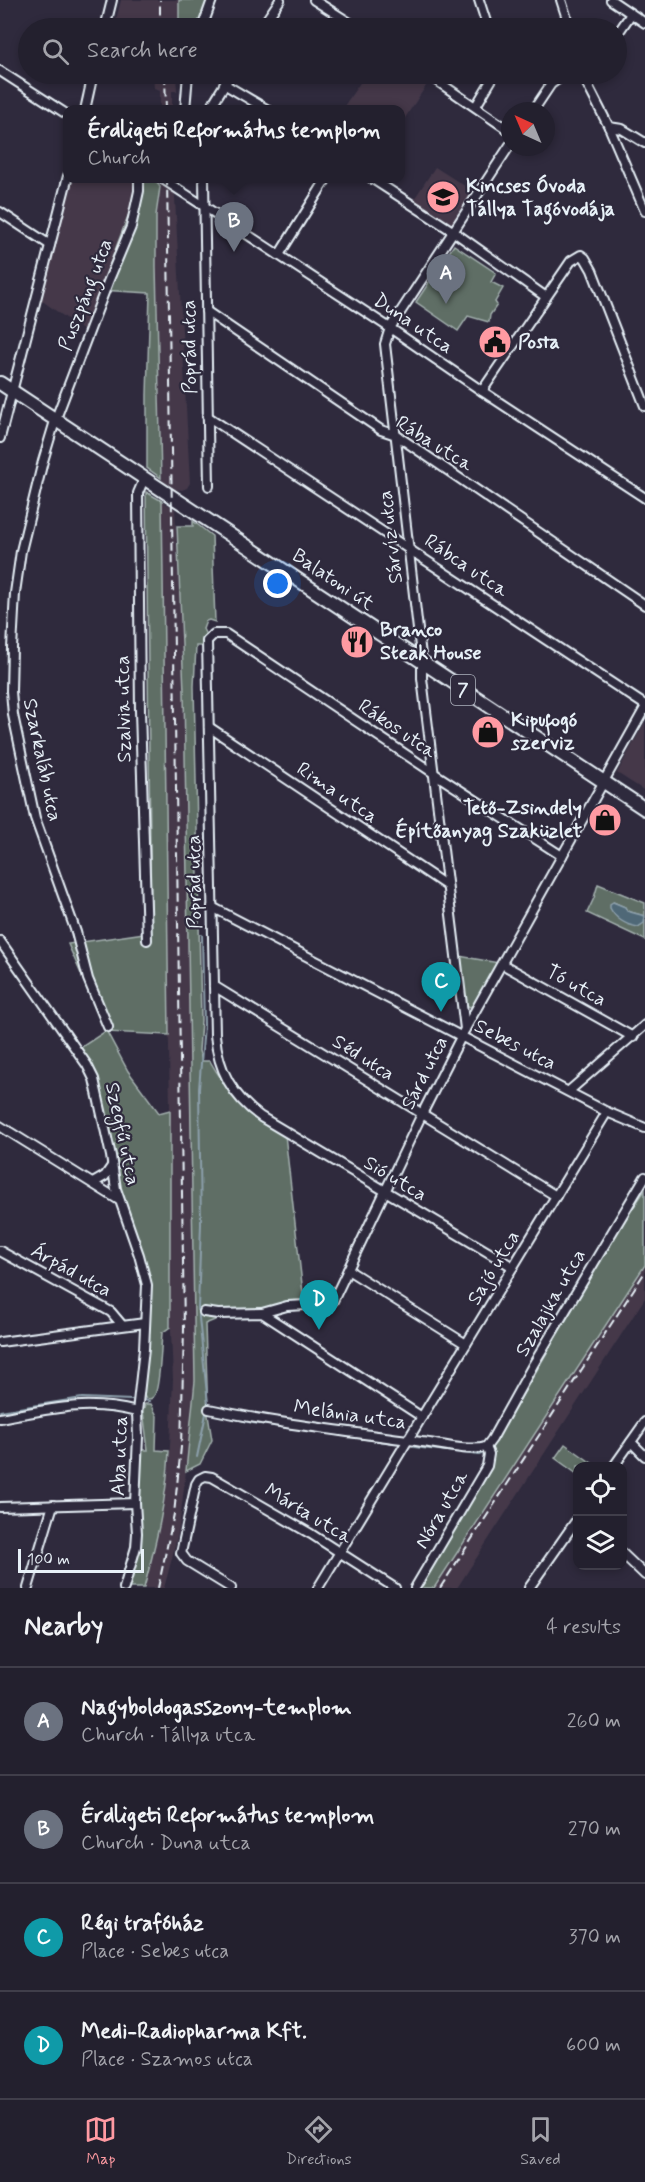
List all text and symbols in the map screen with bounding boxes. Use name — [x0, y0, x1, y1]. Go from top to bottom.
search box — [18, 18, 627, 84]
icon: search — [39, 35, 72, 68]
text: Search here — [87, 37, 198, 65]
north arrow — [501, 102, 555, 156]
popup — [63, 105, 405, 183]
text: Érdligeti Református templom — [87, 117, 381, 145]
text: Church — [87, 145, 151, 172]
place label: Kincses Óvoda Tállya Tagóvodája — [466, 173, 615, 225]
school or university icon: Kincses Óvoda Tállya Tagóvodája — [425, 179, 461, 215]
pin: B — [214, 202, 254, 252]
street label: Puszpáng utca — [52, 235, 122, 356]
pin: A — [426, 254, 466, 304]
street label: Duna utca — [368, 287, 458, 361]
street label: Poprád utca — [176, 300, 204, 394]
public building icon: Posta — [477, 324, 513, 360]
place label: Posta — [518, 329, 560, 356]
street label: Rába utca — [390, 410, 479, 479]
street label: Sárvíz utca — [372, 489, 410, 585]
street label: Rábca utca — [419, 528, 514, 605]
street label: Balatoni út — [287, 543, 380, 618]
your location — [263, 569, 292, 598]
place label: Branco Steak House — [380, 617, 482, 667]
restaurant icon: Branco Steak House — [339, 624, 375, 660]
street label: Szalvia utca — [110, 655, 138, 763]
road number: 7 — [451, 675, 475, 705]
street label: Rákos utca — [353, 693, 442, 766]
street label: Szarkaláb utca — [16, 696, 68, 824]
place label: Kipufogó szerviz — [510, 707, 578, 757]
shop icon: Kipufogó szerviz — [470, 714, 506, 750]
street label: Rima utca — [291, 756, 383, 830]
place label: Tető-Zsindely Építőanyag Szaküzlet — [396, 795, 583, 847]
shop icon: Tető-Zsindely Építőanyag Szaküzlet — [587, 802, 623, 838]
street label: Poprád utca — [181, 835, 209, 929]
street label: Tó utca — [541, 958, 611, 1014]
pin: C — [422, 962, 460, 1012]
street label: Sebes utca — [469, 1013, 561, 1077]
street label: Séd utca — [327, 1028, 399, 1088]
street label: Sárd utca — [395, 1032, 455, 1114]
street label: Szegfű utca — [97, 1080, 146, 1188]
street label: Sió utca — [358, 1150, 432, 1208]
street label: Sajó utca — [461, 1226, 527, 1310]
street label: Árpád utca — [26, 1238, 116, 1304]
street label: Szalajka utca — [509, 1244, 593, 1362]
pin: D — [300, 1280, 338, 1330]
street label: Melánia utca — [292, 1394, 408, 1436]
street label: Aba utca — [105, 1415, 135, 1497]
map controls — [573, 1462, 627, 1570]
button: locate — [573, 1462, 627, 1516]
street label: Nóra utca — [409, 1465, 476, 1554]
street label: Márta utca — [259, 1477, 358, 1551]
button: layers — [573, 1516, 627, 1570]
scale bar — [18, 1546, 144, 1574]
text: 100 m — [27, 1549, 70, 1570]
text: Nearby — [24, 1610, 103, 1644]
text: 4 results — [546, 1614, 621, 1641]
text: Nagyboldogasszony-templom — [81, 1694, 352, 1722]
text: A — [37, 1708, 50, 1735]
text: 260 m — [567, 1708, 621, 1735]
text: Church · Tállya utca — [81, 1722, 255, 1749]
text: Érdligeti Református templom — [81, 1802, 374, 1830]
text: B — [37, 1816, 50, 1843]
text: 270 m — [568, 1816, 621, 1843]
text: Church · Duna utca — [81, 1830, 251, 1857]
text: Régi trafóház — [81, 1910, 204, 1938]
text: C — [36, 1924, 51, 1951]
text: 370 m — [569, 1924, 621, 1951]
text: Place · Sebes utca — [81, 1938, 229, 1965]
text: Medi-Radiopharma Kft. — [81, 2018, 307, 2046]
text: D — [37, 2032, 50, 2059]
text: 600 m — [566, 2032, 621, 2059]
text: Place · Szamos utca — [81, 2046, 253, 2073]
tab: Map — [84, 2113, 117, 2170]
tab: Directions — [286, 2113, 352, 2170]
tab: Saved — [520, 2113, 561, 2170]

